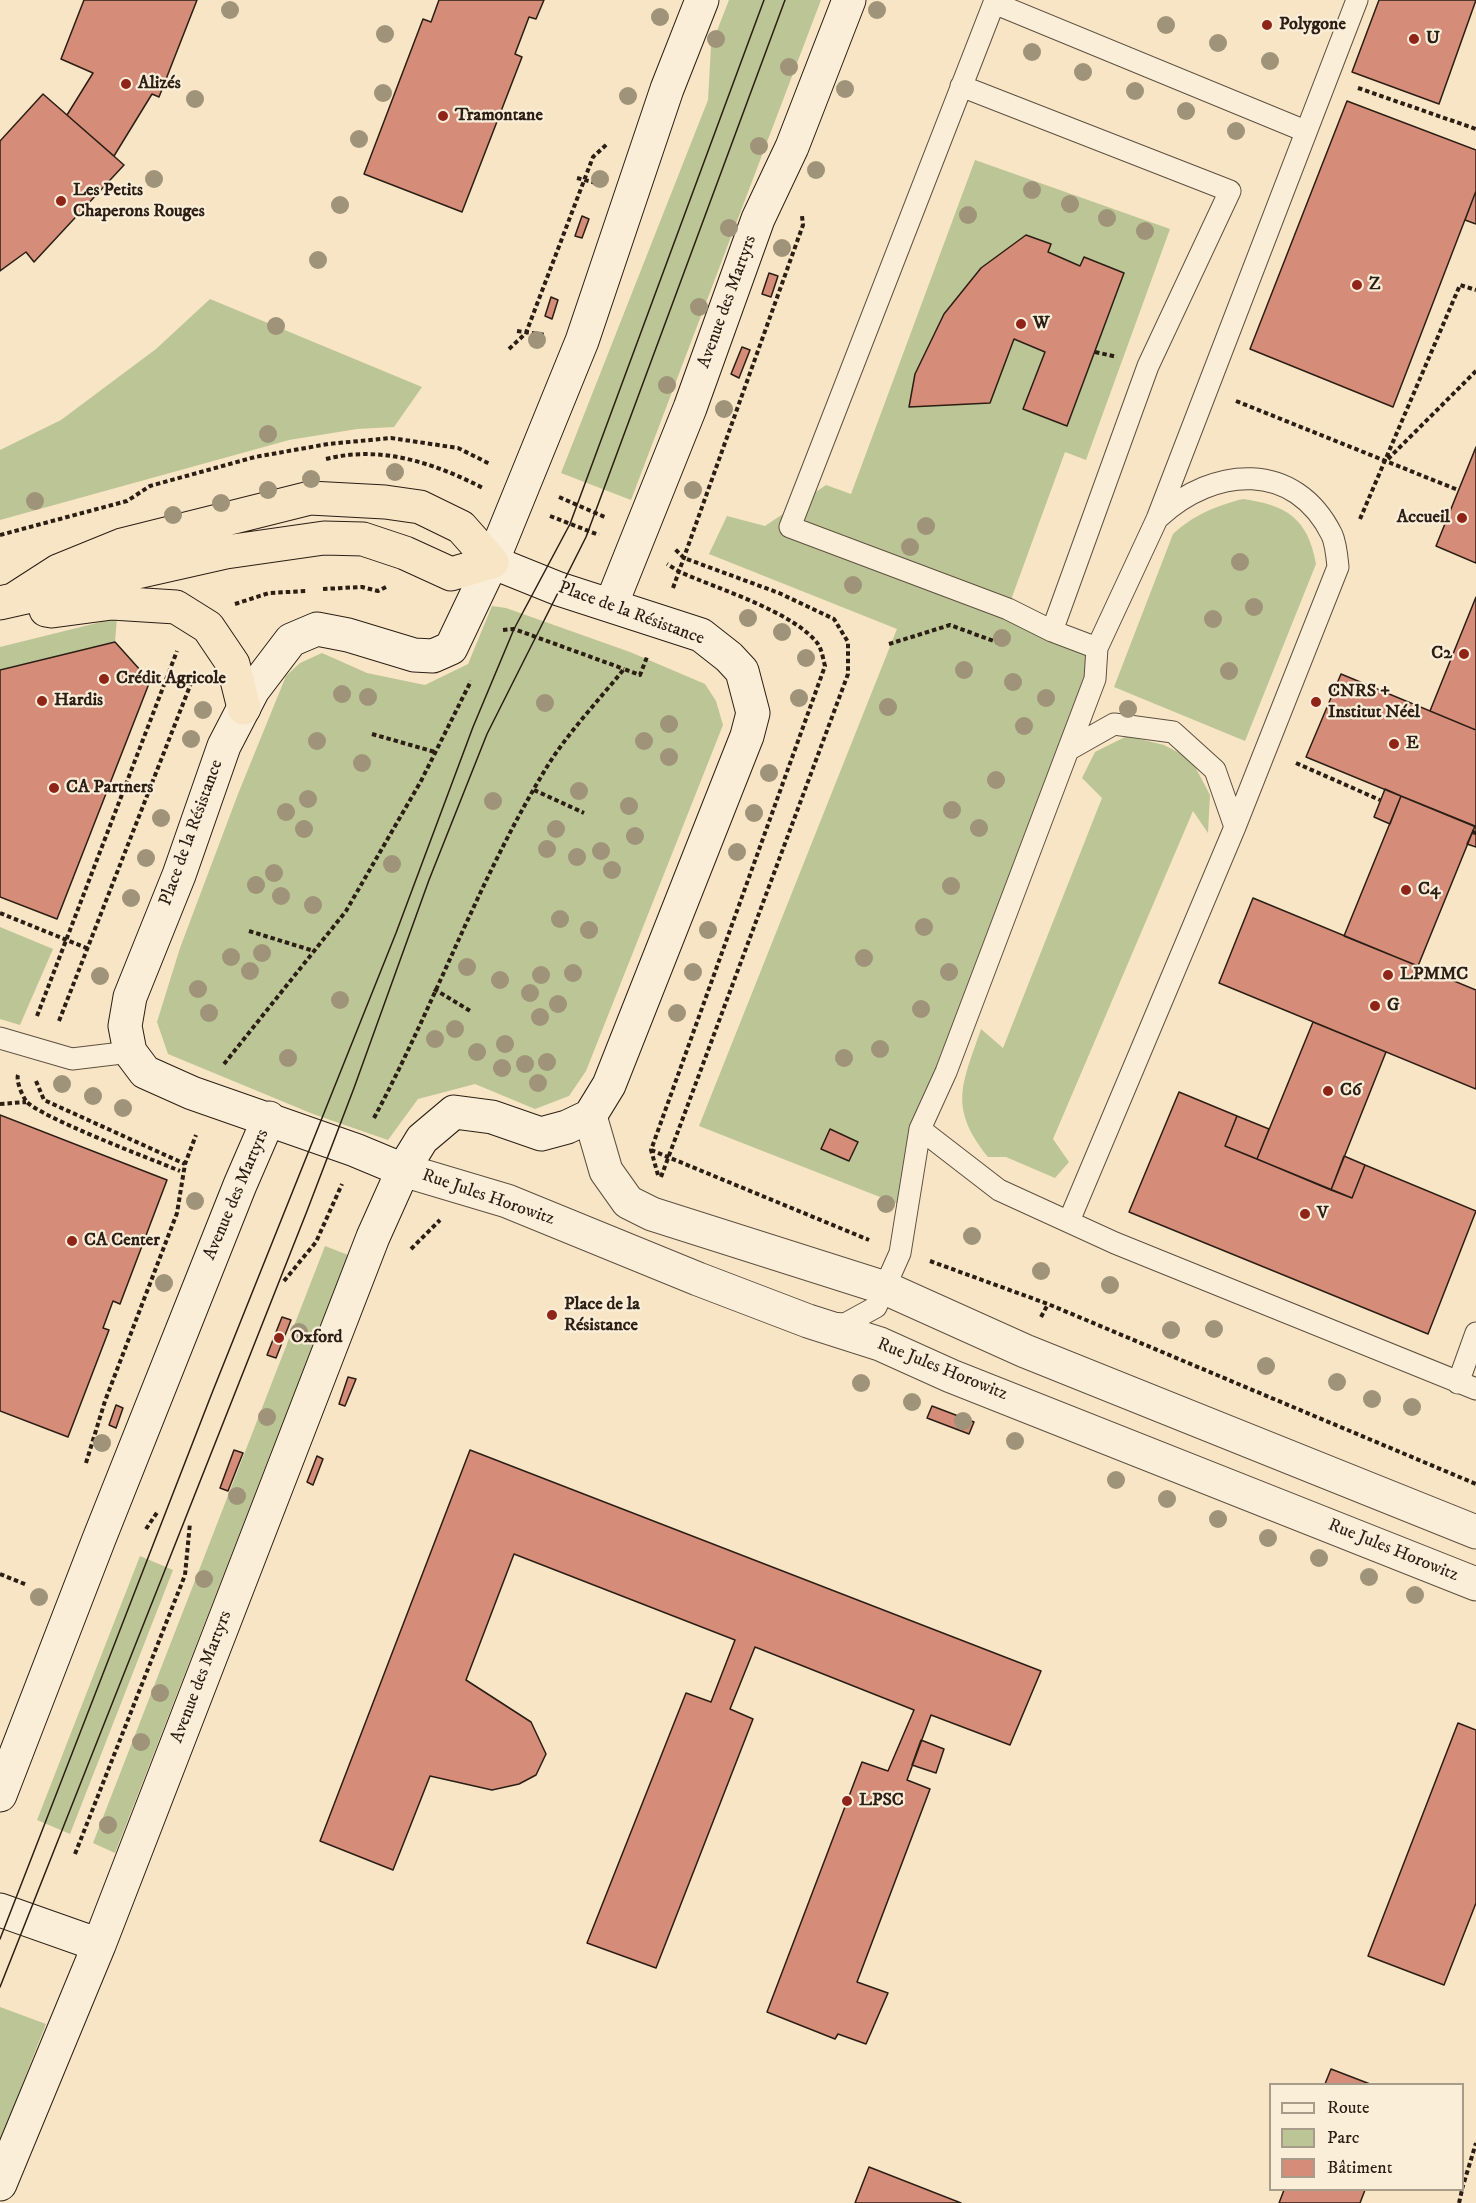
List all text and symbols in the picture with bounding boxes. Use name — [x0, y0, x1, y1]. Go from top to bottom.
place label: Polygone — [1279, 14, 1346, 36]
marker: Polygone — [1260, 18, 1274, 32]
place label: U — [1426, 28, 1440, 50]
marker: U — [1407, 32, 1421, 46]
place label: Alizés — [138, 73, 181, 95]
marker: Alizés — [119, 77, 133, 91]
place label: Tramontane — [455, 105, 543, 127]
marker: Tramontane — [436, 109, 450, 123]
place label: Les Petits Chaperons Rouges — [73, 180, 205, 222]
marker: Les Petits Chaperons Rouges — [54, 194, 68, 208]
street label: Avenue des Martyrs — [694, 233, 762, 371]
place label: Z — [1369, 274, 1381, 296]
marker: Z — [1350, 278, 1364, 292]
place label: W — [1033, 313, 1049, 335]
marker: W — [1014, 317, 1028, 331]
place label: Accueil — [1397, 507, 1450, 529]
marker: Accueil — [1455, 511, 1469, 525]
street label: Place de la Résistance — [555, 578, 707, 650]
place label: C2 — [1431, 643, 1452, 665]
marker: C2 — [1457, 647, 1471, 661]
place label: Crédit Agricole — [116, 668, 226, 690]
marker: Crédit Agricole — [97, 672, 111, 686]
place label: CNRS + Institut Néel — [1328, 681, 1420, 724]
place label: Hardis — [54, 690, 103, 712]
marker: Hardis — [35, 694, 49, 708]
marker: CNRS + Institut Néel — [1309, 695, 1323, 709]
place label: E — [1406, 733, 1419, 755]
marker: E — [1387, 737, 1401, 751]
street label: Place de la Résistance — [156, 757, 228, 909]
place label: CA Partners — [66, 777, 153, 799]
marker: CA Partners — [47, 781, 61, 795]
place label: C4 — [1418, 879, 1440, 901]
marker: C4 — [1399, 883, 1413, 897]
place label: LPMMC — [1400, 964, 1468, 986]
marker: LPMMC — [1381, 968, 1395, 982]
place label: G — [1387, 995, 1400, 1017]
marker: G — [1368, 999, 1382, 1013]
place label: C6 — [1340, 1080, 1361, 1102]
marker: C6 — [1321, 1084, 1335, 1098]
street label: Avenue des Martyrs — [200, 1126, 274, 1264]
street label: Rue Jules Horowitz — [419, 1165, 557, 1231]
place label: V — [1317, 1203, 1328, 1225]
marker: V — [1298, 1207, 1312, 1221]
place label: CA Center — [84, 1230, 160, 1252]
marker: CA Center — [65, 1234, 79, 1248]
place label: Place de la Résistance — [564, 1294, 640, 1336]
marker: Place de la Résistance — [545, 1308, 559, 1322]
place label: Oxford — [291, 1327, 343, 1349]
marker: Oxford — [272, 1331, 286, 1345]
street label: Rue Jules Horowitz — [874, 1334, 1010, 1406]
street label: Rue Jules Horowitz — [1325, 1515, 1461, 1587]
street label: Avenue des Martyrs — [167, 1608, 237, 1746]
place label: LPSC — [859, 1790, 904, 1812]
marker: LPSC — [840, 1794, 854, 1808]
legend — [1269, 2083, 1464, 2191]
text: Route — [1327, 2097, 1370, 2119]
text: Parc — [1327, 2127, 1359, 2149]
text: Bâtiment — [1327, 2157, 1392, 2179]

